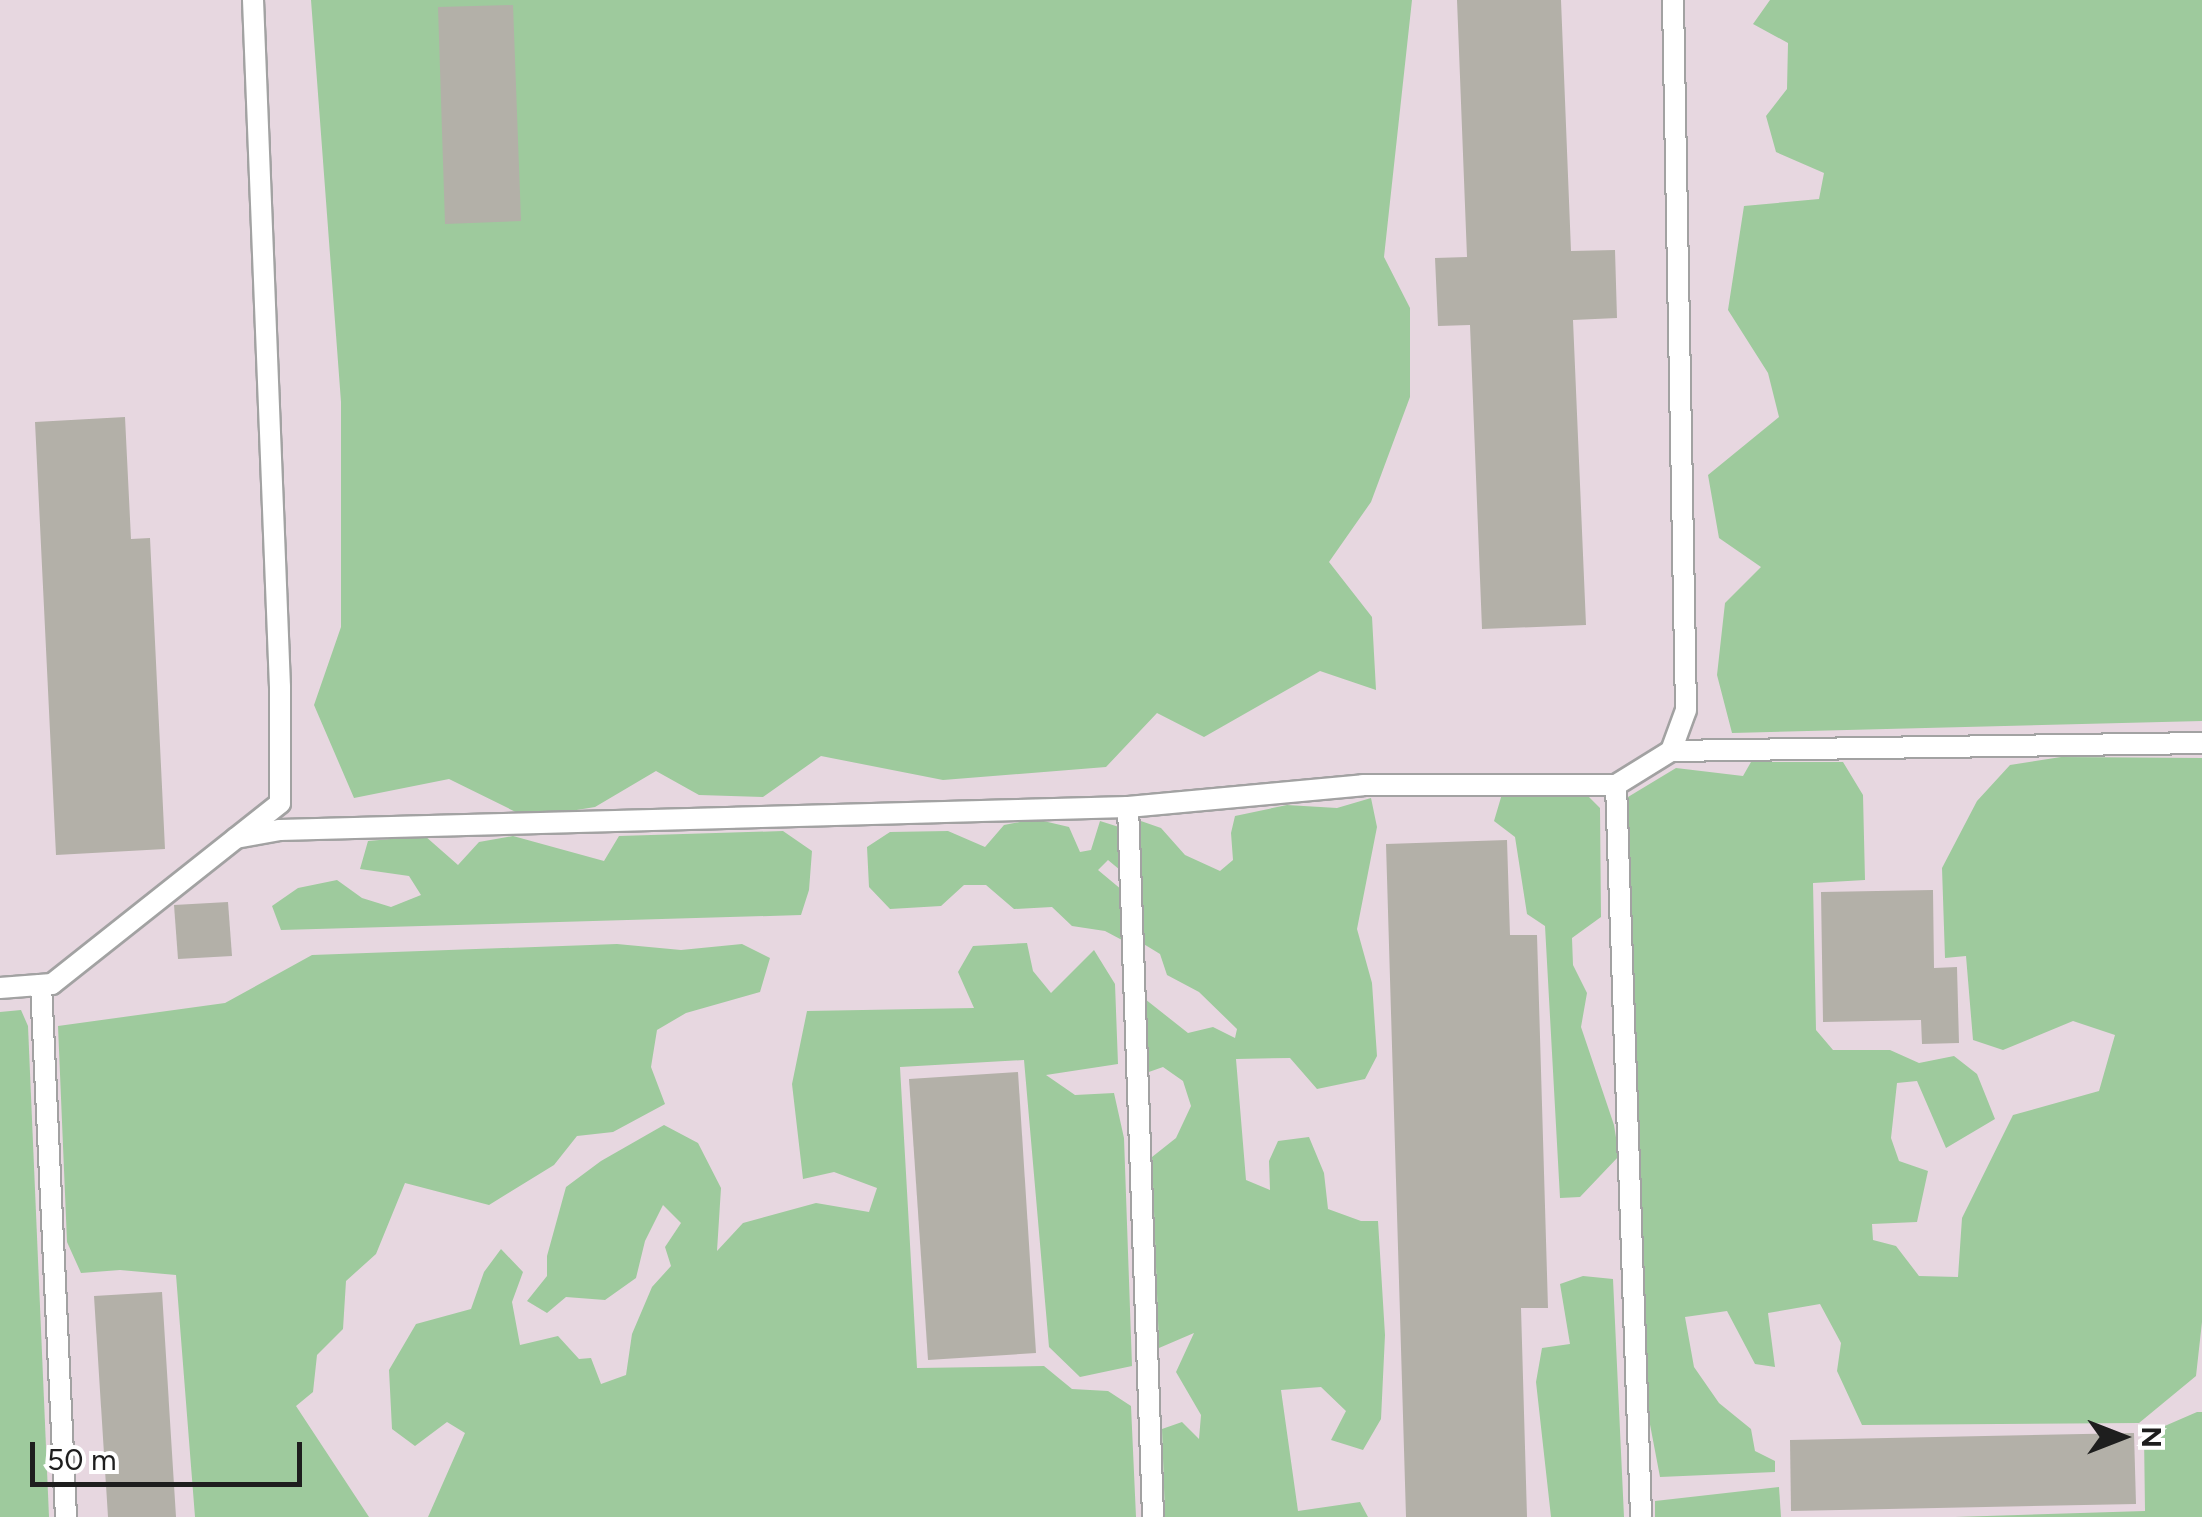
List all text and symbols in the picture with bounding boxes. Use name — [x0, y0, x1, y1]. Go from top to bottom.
north arrow — [2072, 1387, 2172, 1487]
scale bar — [35, 1422, 308, 1484]
text: N — [2135, 1426, 2169, 1448]
text: 50 m — [47, 1441, 116, 1478]

